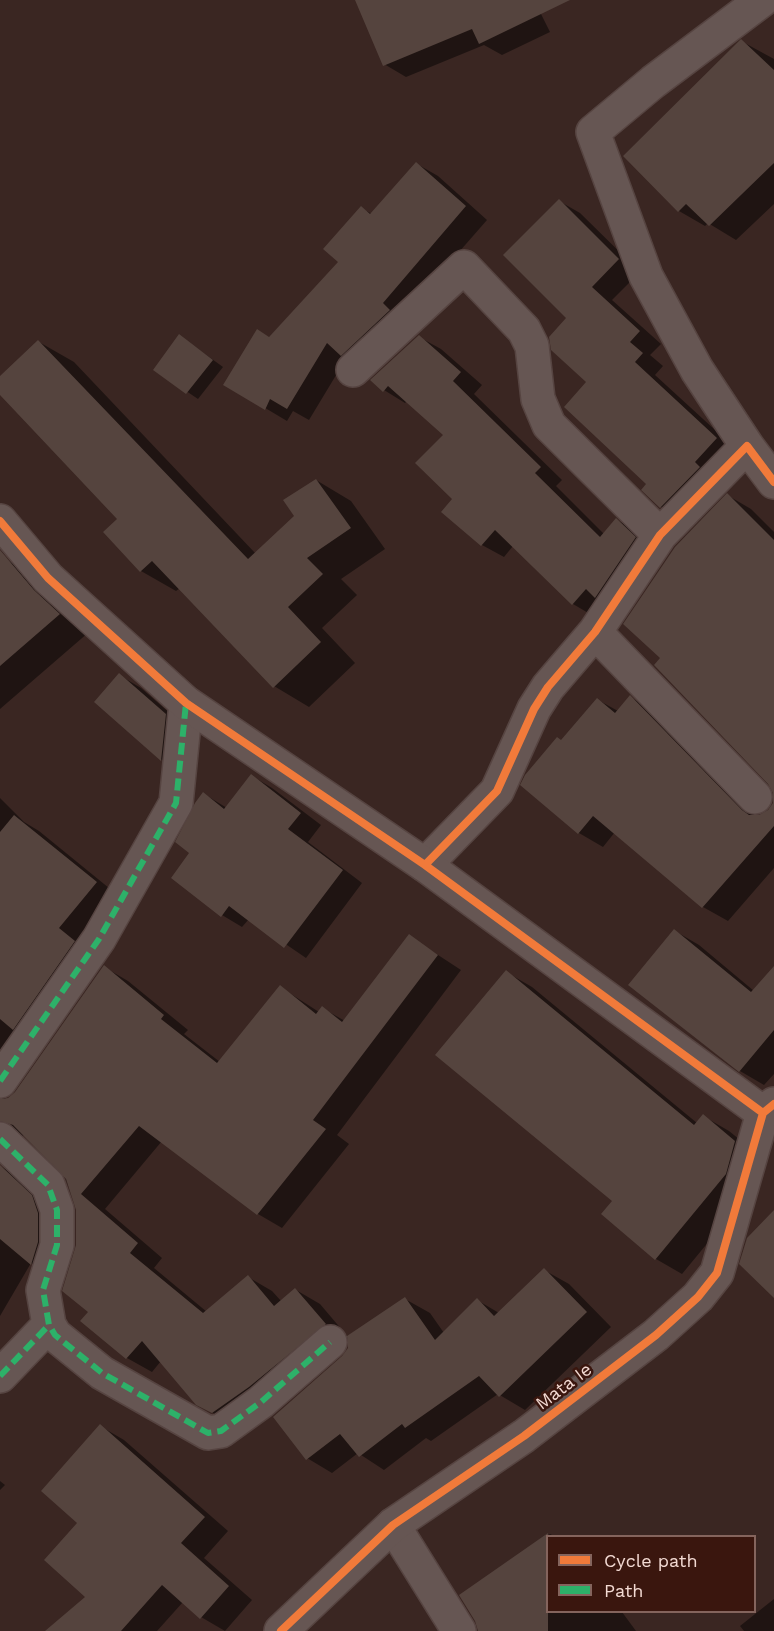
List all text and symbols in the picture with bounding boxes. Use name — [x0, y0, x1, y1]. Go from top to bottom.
street label: Mata Ie — [532, 1359, 596, 1415]
legend — [546, 1535, 756, 1613]
text: Cycle path — [604, 1550, 698, 1571]
text: Path — [604, 1580, 644, 1601]

